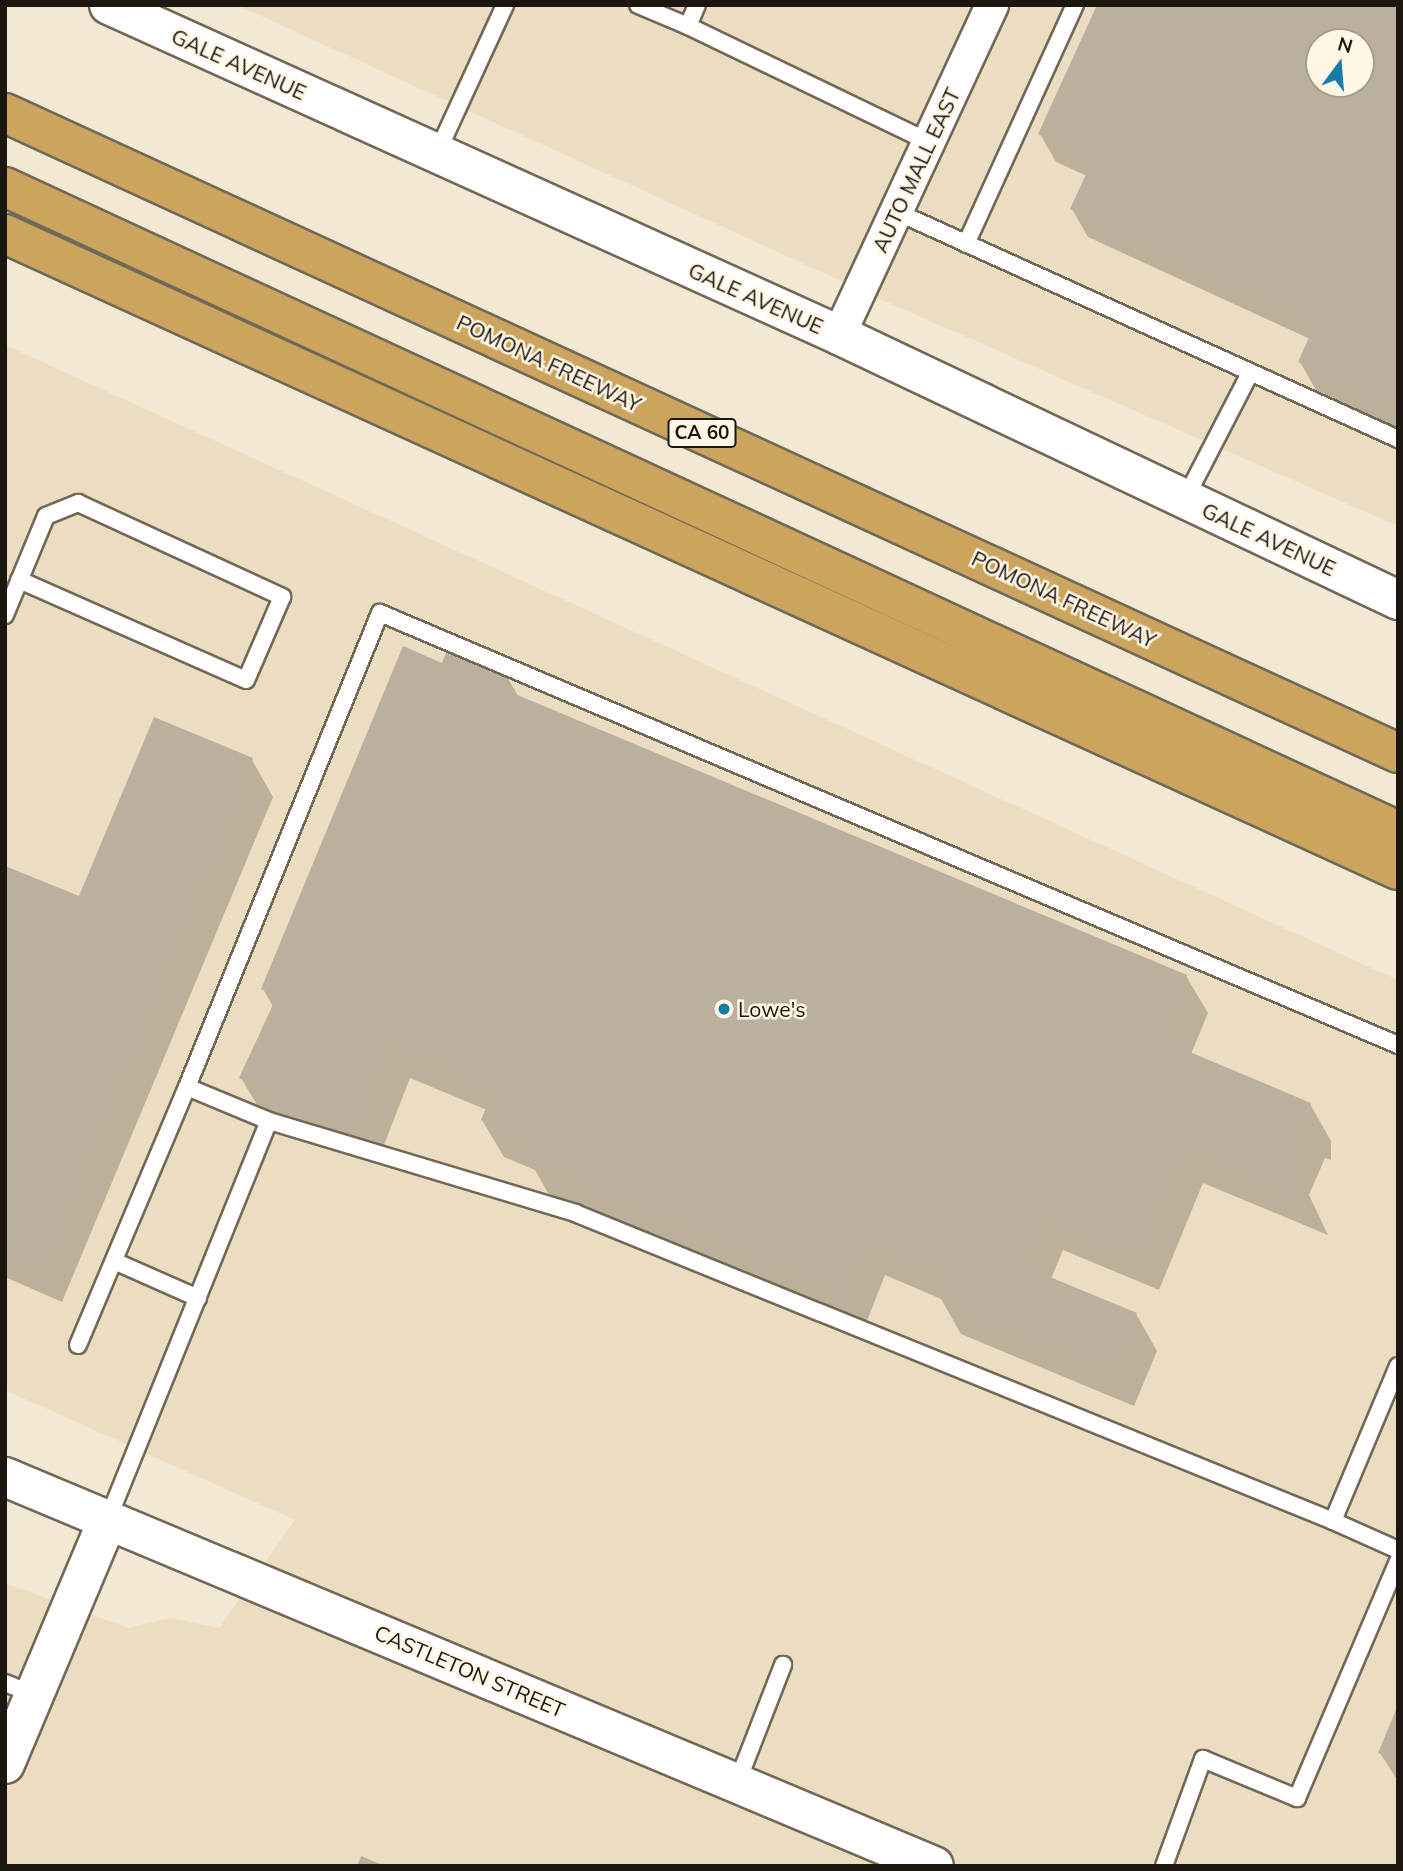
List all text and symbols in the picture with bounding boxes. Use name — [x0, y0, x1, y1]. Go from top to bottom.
street label: GALE AVENUE — [168, 23, 310, 105]
north arrow — [1305, 28, 1375, 98]
text: N — [1335, 31, 1355, 58]
street label: AUTO MALL EAST — [867, 84, 965, 256]
street label: GALE AVENUE — [685, 257, 827, 339]
street label: POMONA FREEWAY — [453, 309, 645, 417]
road number: CA 60 — [667, 418, 737, 448]
street label: GALE AVENUE — [1198, 497, 1340, 581]
street label: POMONA FREEWAY — [968, 545, 1160, 653]
place label: Lowe's — [738, 996, 806, 1022]
marker: Lowe's — [716, 1001, 732, 1017]
street label: CASTLETON STREET — [371, 1619, 569, 1723]

